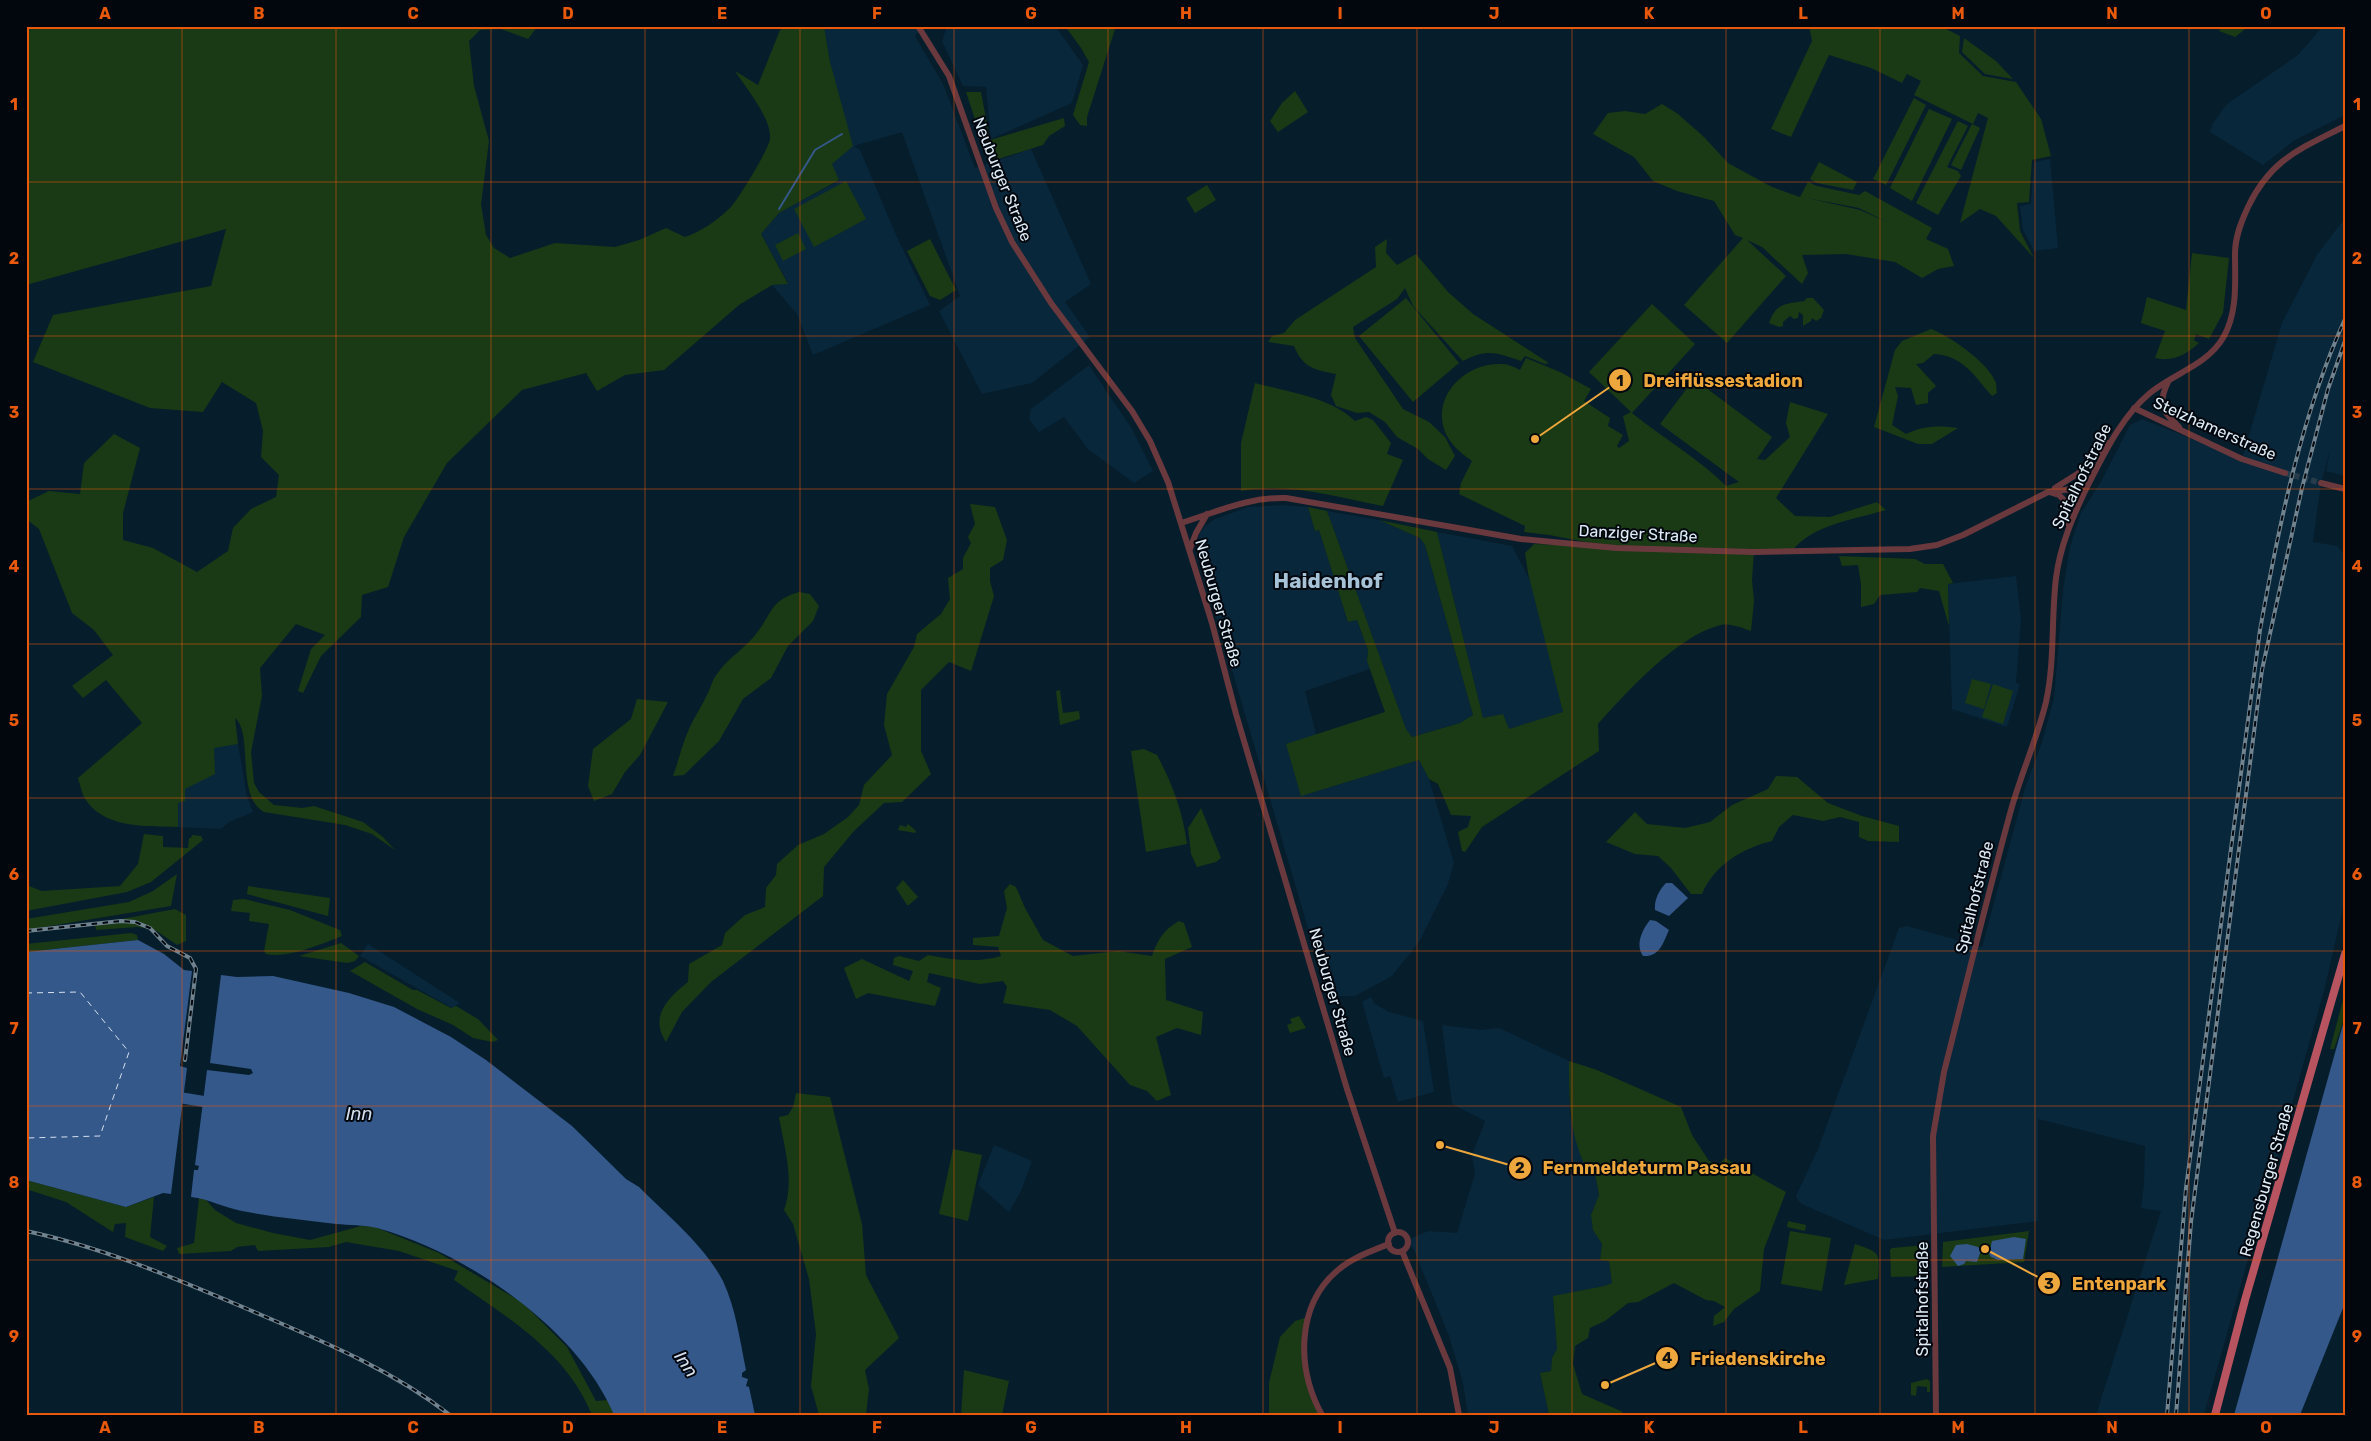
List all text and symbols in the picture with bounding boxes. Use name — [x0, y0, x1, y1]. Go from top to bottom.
text: A — [99, 4, 111, 23]
text: B — [253, 4, 265, 23]
text: C — [407, 4, 419, 23]
text: D — [562, 4, 574, 23]
text: E — [717, 4, 727, 23]
text: F — [872, 4, 882, 23]
text: G — [1025, 4, 1037, 23]
text: H — [1180, 4, 1192, 23]
text: I — [1337, 4, 1343, 23]
text: J — [1489, 4, 1499, 23]
text: K — [1644, 4, 1655, 23]
text: L — [1798, 4, 1808, 23]
text: M — [1951, 4, 1965, 23]
text: N — [2106, 4, 2118, 23]
text: O — [2260, 4, 2272, 23]
text: 1 — [10, 95, 18, 114]
text: 1 — [2353, 95, 2361, 114]
street label: Neuburger Straße — [969, 114, 1036, 244]
text: 2 — [9, 249, 19, 268]
text: 2 — [2352, 249, 2362, 268]
callout: Dreiflüssestadion — [1608, 364, 1812, 397]
text: Dreiflüssestadion — [1643, 370, 1803, 392]
text: 1 — [1616, 372, 1624, 390]
street label: Stelzhamerstraße — [2150, 393, 2279, 464]
text: 3 — [9, 403, 19, 422]
text: 3 — [2352, 403, 2362, 422]
street label: Spitalhofstraße — [2048, 420, 2115, 532]
street label: Danziger Straße — [1578, 521, 1698, 546]
street label: Neuburger Straße — [1191, 537, 1246, 669]
text: 4 — [9, 557, 20, 576]
text: 4 — [2352, 557, 2363, 576]
district label: Haidenhof — [1274, 568, 1383, 593]
text: 5 — [9, 711, 19, 730]
text: 5 — [2352, 711, 2362, 730]
street label: Spitalhofstraße — [1951, 839, 1998, 955]
text: 6 — [9, 865, 19, 884]
text: 6 — [2352, 865, 2362, 884]
street label: Neuburger Straße — [1305, 926, 1360, 1058]
text: 7 — [9, 1019, 19, 1038]
text: 7 — [2352, 1019, 2362, 1038]
street label: Regensburger Straße — [2236, 1101, 2297, 1259]
water label: Inn — [346, 1103, 372, 1125]
callout: Fernmeldeturm Passau — [1508, 1152, 1761, 1185]
text: Fernmeldeturm Passau — [1543, 1157, 1751, 1179]
text: 2 — [1515, 1159, 1525, 1177]
text: 8 — [9, 1173, 20, 1192]
text: 8 — [2352, 1173, 2363, 1192]
street label: Spitalhofstraße — [1913, 1242, 1932, 1356]
callout: Entenpark — [2037, 1267, 2176, 1300]
text: Entenpark — [2072, 1273, 2167, 1295]
text: 3 — [2044, 1275, 2054, 1293]
text: 9 — [9, 1327, 19, 1346]
text: 9 — [2352, 1327, 2362, 1346]
callout: Friedenskirche — [1655, 1342, 1835, 1375]
water label: Inn — [669, 1347, 703, 1381]
text: Friedenskirche — [1690, 1348, 1826, 1370]
text: 4 — [1662, 1349, 1672, 1367]
text: A — [99, 1418, 111, 1437]
text: B — [253, 1418, 265, 1437]
text: C — [407, 1418, 419, 1437]
text: D — [562, 1418, 574, 1437]
text: E — [717, 1418, 727, 1437]
text: F — [872, 1418, 882, 1437]
text: G — [1025, 1418, 1037, 1437]
text: H — [1180, 1418, 1192, 1437]
text: I — [1337, 1418, 1343, 1437]
text: J — [1489, 1418, 1499, 1437]
text: K — [1644, 1418, 1655, 1437]
text: L — [1798, 1418, 1808, 1437]
text: M — [1951, 1418, 1965, 1437]
text: N — [2106, 1418, 2118, 1437]
text: O — [2260, 1418, 2272, 1437]

